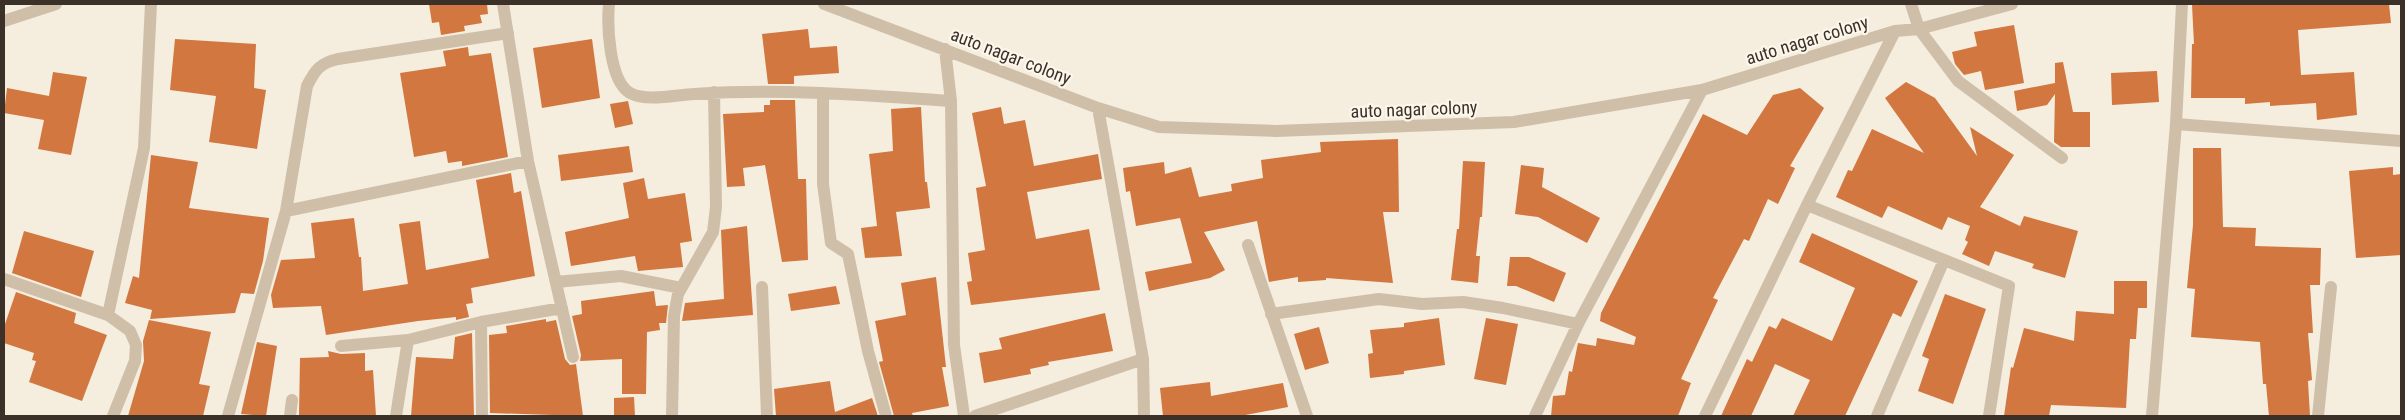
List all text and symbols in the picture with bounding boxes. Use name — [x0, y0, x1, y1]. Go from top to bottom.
street label: auto nagar colony — [1743, 11, 1871, 69]
street label: auto nagar colony — [948, 23, 1074, 89]
street label: auto nagar colony — [1350, 96, 1478, 122]

